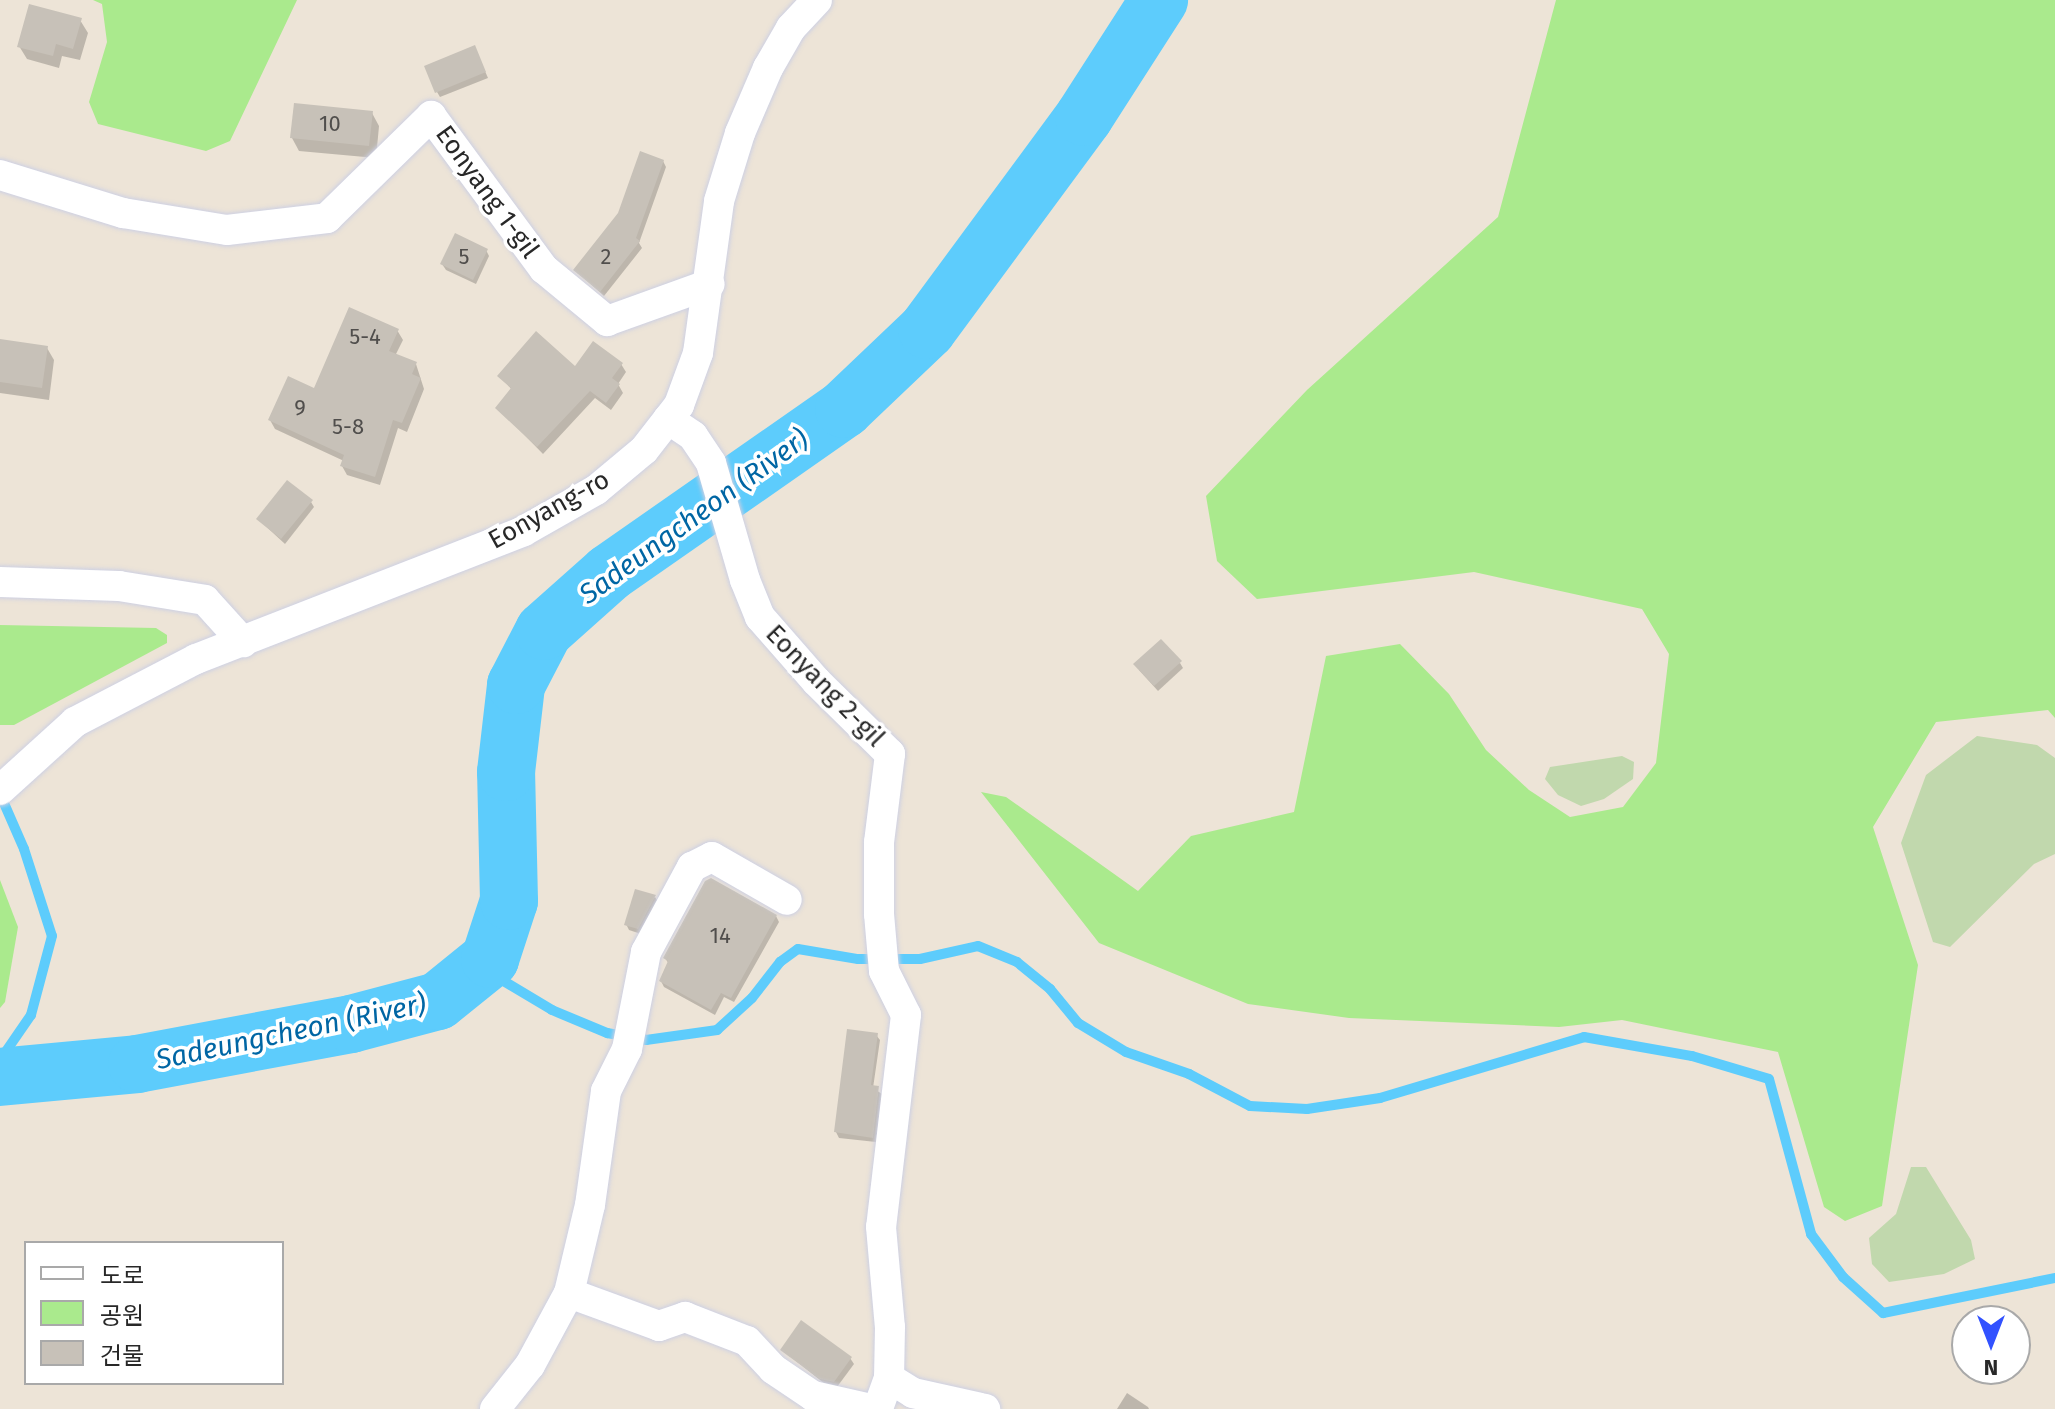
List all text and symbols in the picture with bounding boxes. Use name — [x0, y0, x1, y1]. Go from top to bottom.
house number: 10 — [319, 111, 341, 137]
street label: Eonyang 1-gil — [429, 120, 545, 264]
house number: 5 — [458, 244, 470, 270]
house number: 2 — [601, 244, 611, 270]
house number: 5-4 — [349, 324, 381, 350]
house number: 9 — [294, 395, 306, 421]
house number: 5-8 — [332, 414, 364, 440]
water label: Sadeungcheon (River) — [573, 423, 815, 611]
street label: Eonyang-ro — [483, 464, 615, 556]
street label: Eonyang 2-gil — [759, 618, 891, 754]
house number: 14 — [709, 923, 731, 949]
water label: Sadeungcheon (River) — [153, 987, 429, 1077]
legend — [24, 1241, 284, 1385]
text: 도로 — [100, 1262, 144, 1290]
text: 공원 — [100, 1302, 144, 1330]
north arrow — [1951, 1305, 2031, 1385]
text: 건물 — [100, 1342, 144, 1370]
text: N — [1984, 1354, 1998, 1381]

